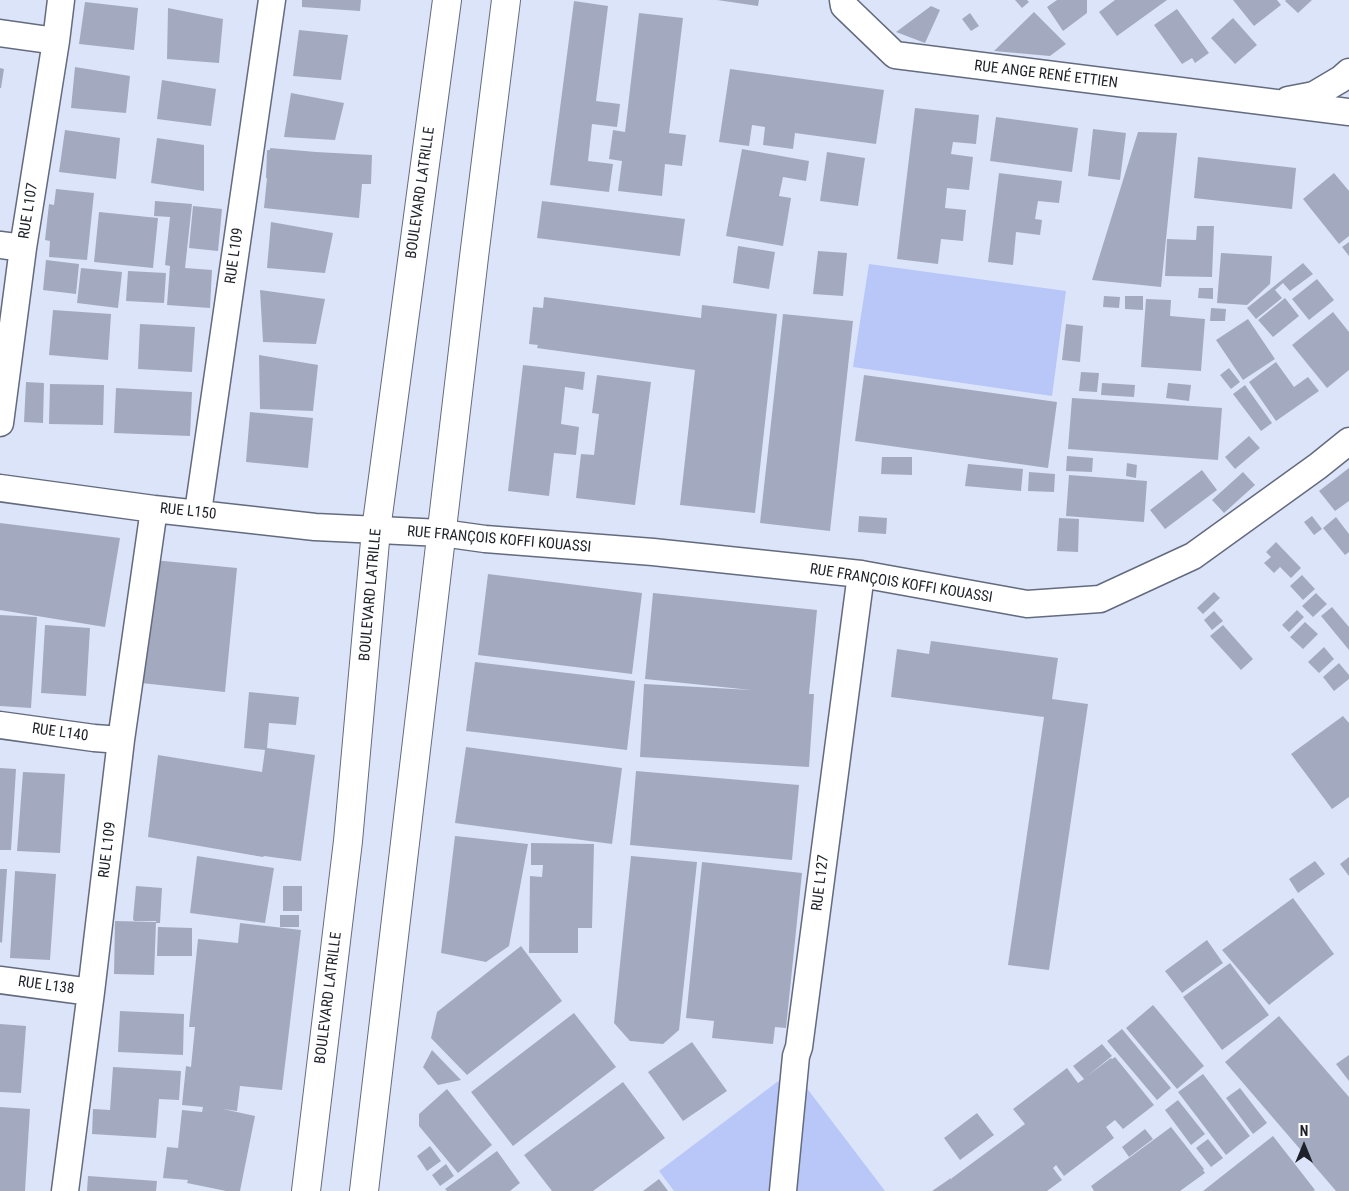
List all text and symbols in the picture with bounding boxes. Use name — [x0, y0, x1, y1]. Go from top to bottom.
street label: RUE ANGE RENÉ ETTIEN — [973, 57, 1119, 93]
street label: BOULEVARD LATRILLE — [403, 126, 439, 260]
street label: RUE L107 — [16, 182, 42, 240]
street label: RUE L109 — [222, 227, 248, 285]
street label: RUE L150 — [159, 500, 217, 524]
street label: RUE FRANÇOIS KOFFI KOUASSI — [406, 523, 592, 557]
street label: BOULEVARD LATRILLE — [356, 528, 386, 662]
street label: RUE FRANÇOIS KOFFI KOUASSI — [808, 561, 994, 607]
street label: RUE L140 — [31, 720, 89, 746]
street label: RUE L109 — [96, 821, 120, 879]
street label: RUE L127 — [809, 854, 833, 912]
street label: BOULEVARD LATRILLE — [312, 931, 346, 1065]
street label: RUE L138 — [17, 973, 75, 999]
north arrow — [1279, 1121, 1329, 1171]
text: N — [1300, 1123, 1308, 1139]

